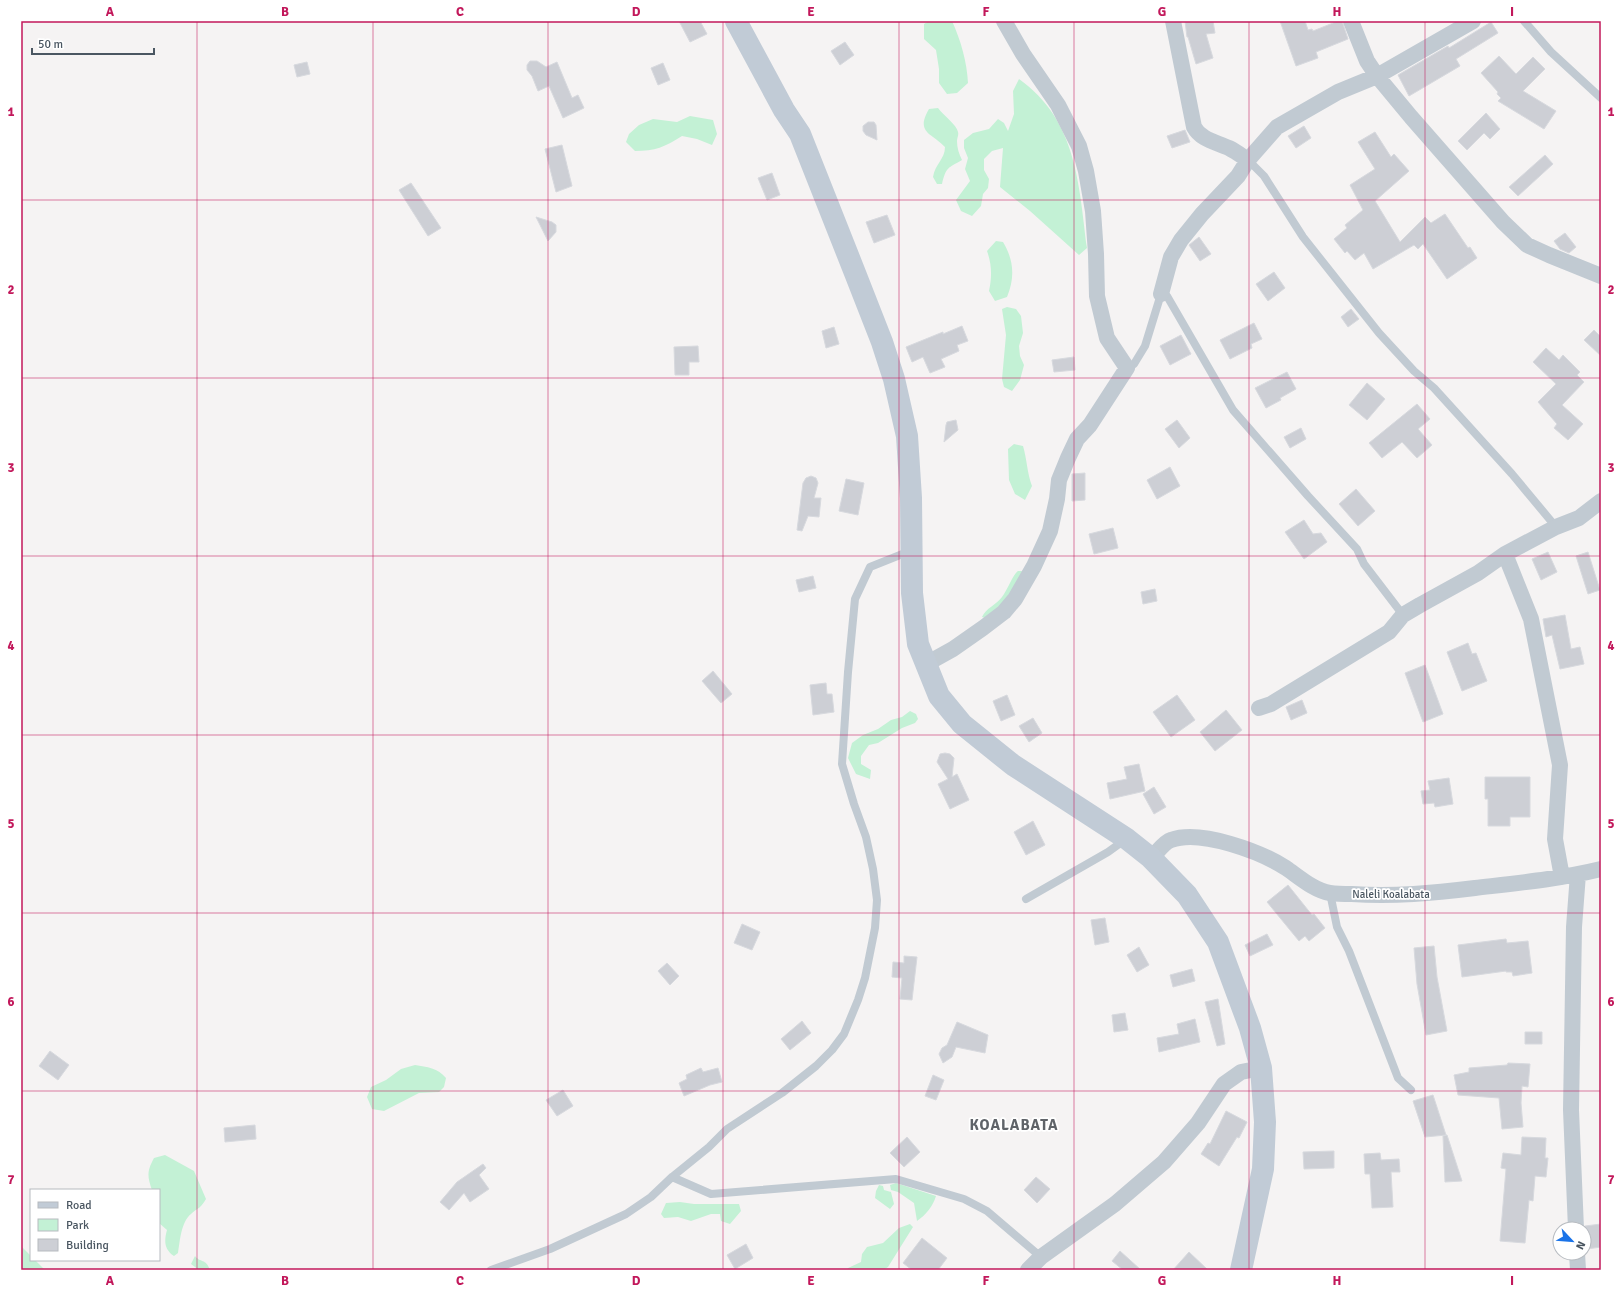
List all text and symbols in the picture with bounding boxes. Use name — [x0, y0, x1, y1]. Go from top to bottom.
text: A — [106, 4, 115, 20]
text: B — [281, 4, 289, 20]
text: C — [456, 4, 464, 20]
text: D — [632, 4, 641, 20]
text: E — [807, 4, 815, 20]
text: F — [983, 4, 990, 20]
text: G — [1158, 4, 1166, 20]
text: H — [1333, 4, 1341, 20]
text: I — [1510, 4, 1514, 20]
scale bar — [32, 30, 154, 56]
text: 50 m — [38, 37, 63, 52]
text: 1 — [7, 104, 15, 120]
text: 1 — [1607, 104, 1615, 120]
text: 2 — [7, 282, 15, 298]
text: 2 — [1607, 282, 1615, 298]
text: 3 — [7, 460, 15, 476]
text: 3 — [1607, 460, 1615, 476]
text: 4 — [7, 638, 15, 654]
text: 4 — [1607, 638, 1615, 654]
text: 5 — [7, 816, 15, 832]
text: 5 — [1607, 816, 1615, 832]
street label: Naleli Koalabata — [1352, 888, 1430, 901]
text: 6 — [7, 994, 15, 1010]
text: 6 — [1607, 994, 1615, 1010]
district label: KOALABATA — [969, 1116, 1059, 1134]
text: 7 — [7, 1172, 15, 1188]
text: 7 — [1607, 1172, 1615, 1188]
legend — [30, 1189, 160, 1261]
text: Road — [66, 1198, 92, 1213]
text: Park — [66, 1218, 89, 1233]
north arrow — [1552, 1221, 1592, 1261]
text: Building — [66, 1238, 109, 1253]
text: N — [1573, 1239, 1588, 1251]
text: A — [106, 1273, 115, 1289]
text: B — [281, 1273, 289, 1289]
text: C — [456, 1273, 464, 1289]
text: D — [632, 1273, 641, 1289]
text: E — [807, 1273, 815, 1289]
text: F — [983, 1273, 990, 1289]
text: G — [1158, 1273, 1166, 1289]
text: H — [1333, 1273, 1341, 1289]
text: I — [1510, 1273, 1514, 1289]

